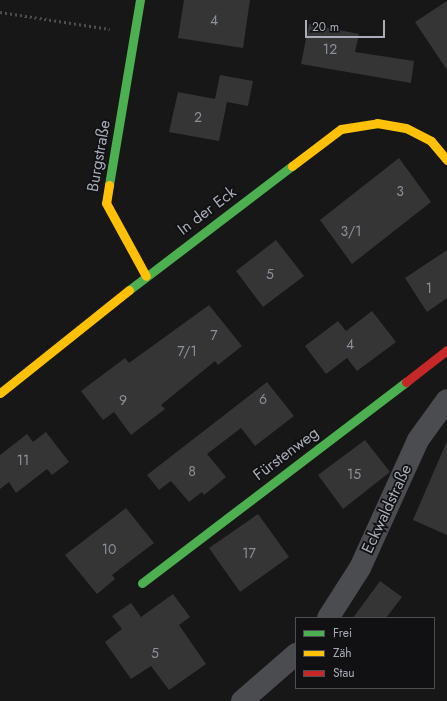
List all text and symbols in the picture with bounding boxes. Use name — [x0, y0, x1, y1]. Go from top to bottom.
house number: 4 — [210, 12, 218, 28]
scale bar — [307, 12, 387, 38]
text: 20 m — [312, 18, 339, 36]
house number: 12 — [323, 41, 337, 57]
house number: 2 — [194, 109, 202, 125]
street label: Burgstraße — [83, 119, 115, 193]
street label: In der Eck — [174, 183, 240, 239]
house number: 3 — [396, 183, 404, 199]
house number: 3/1 — [341, 223, 361, 239]
house number: 5 — [266, 266, 274, 282]
house number: 1 — [426, 280, 432, 296]
house number: 7 — [210, 327, 218, 343]
house number: 4 — [346, 336, 354, 352]
house number: 7/1 — [177, 343, 197, 359]
house number: 6 — [259, 391, 267, 407]
house number: 9 — [119, 392, 127, 408]
street label: Fürstenweg — [250, 423, 322, 485]
house number: 11 — [17, 452, 29, 468]
street label: Eckwaldstraße — [358, 462, 416, 556]
house number: 8 — [188, 463, 196, 479]
house number: 15 — [347, 466, 361, 482]
house number: 10 — [102, 541, 116, 557]
house number: 17 — [242, 545, 256, 561]
legend — [295, 617, 435, 689]
text: Frei — [333, 624, 352, 642]
text: Zäh — [333, 644, 352, 662]
house number: 5 — [151, 645, 159, 661]
text: Stau — [333, 664, 355, 682]

